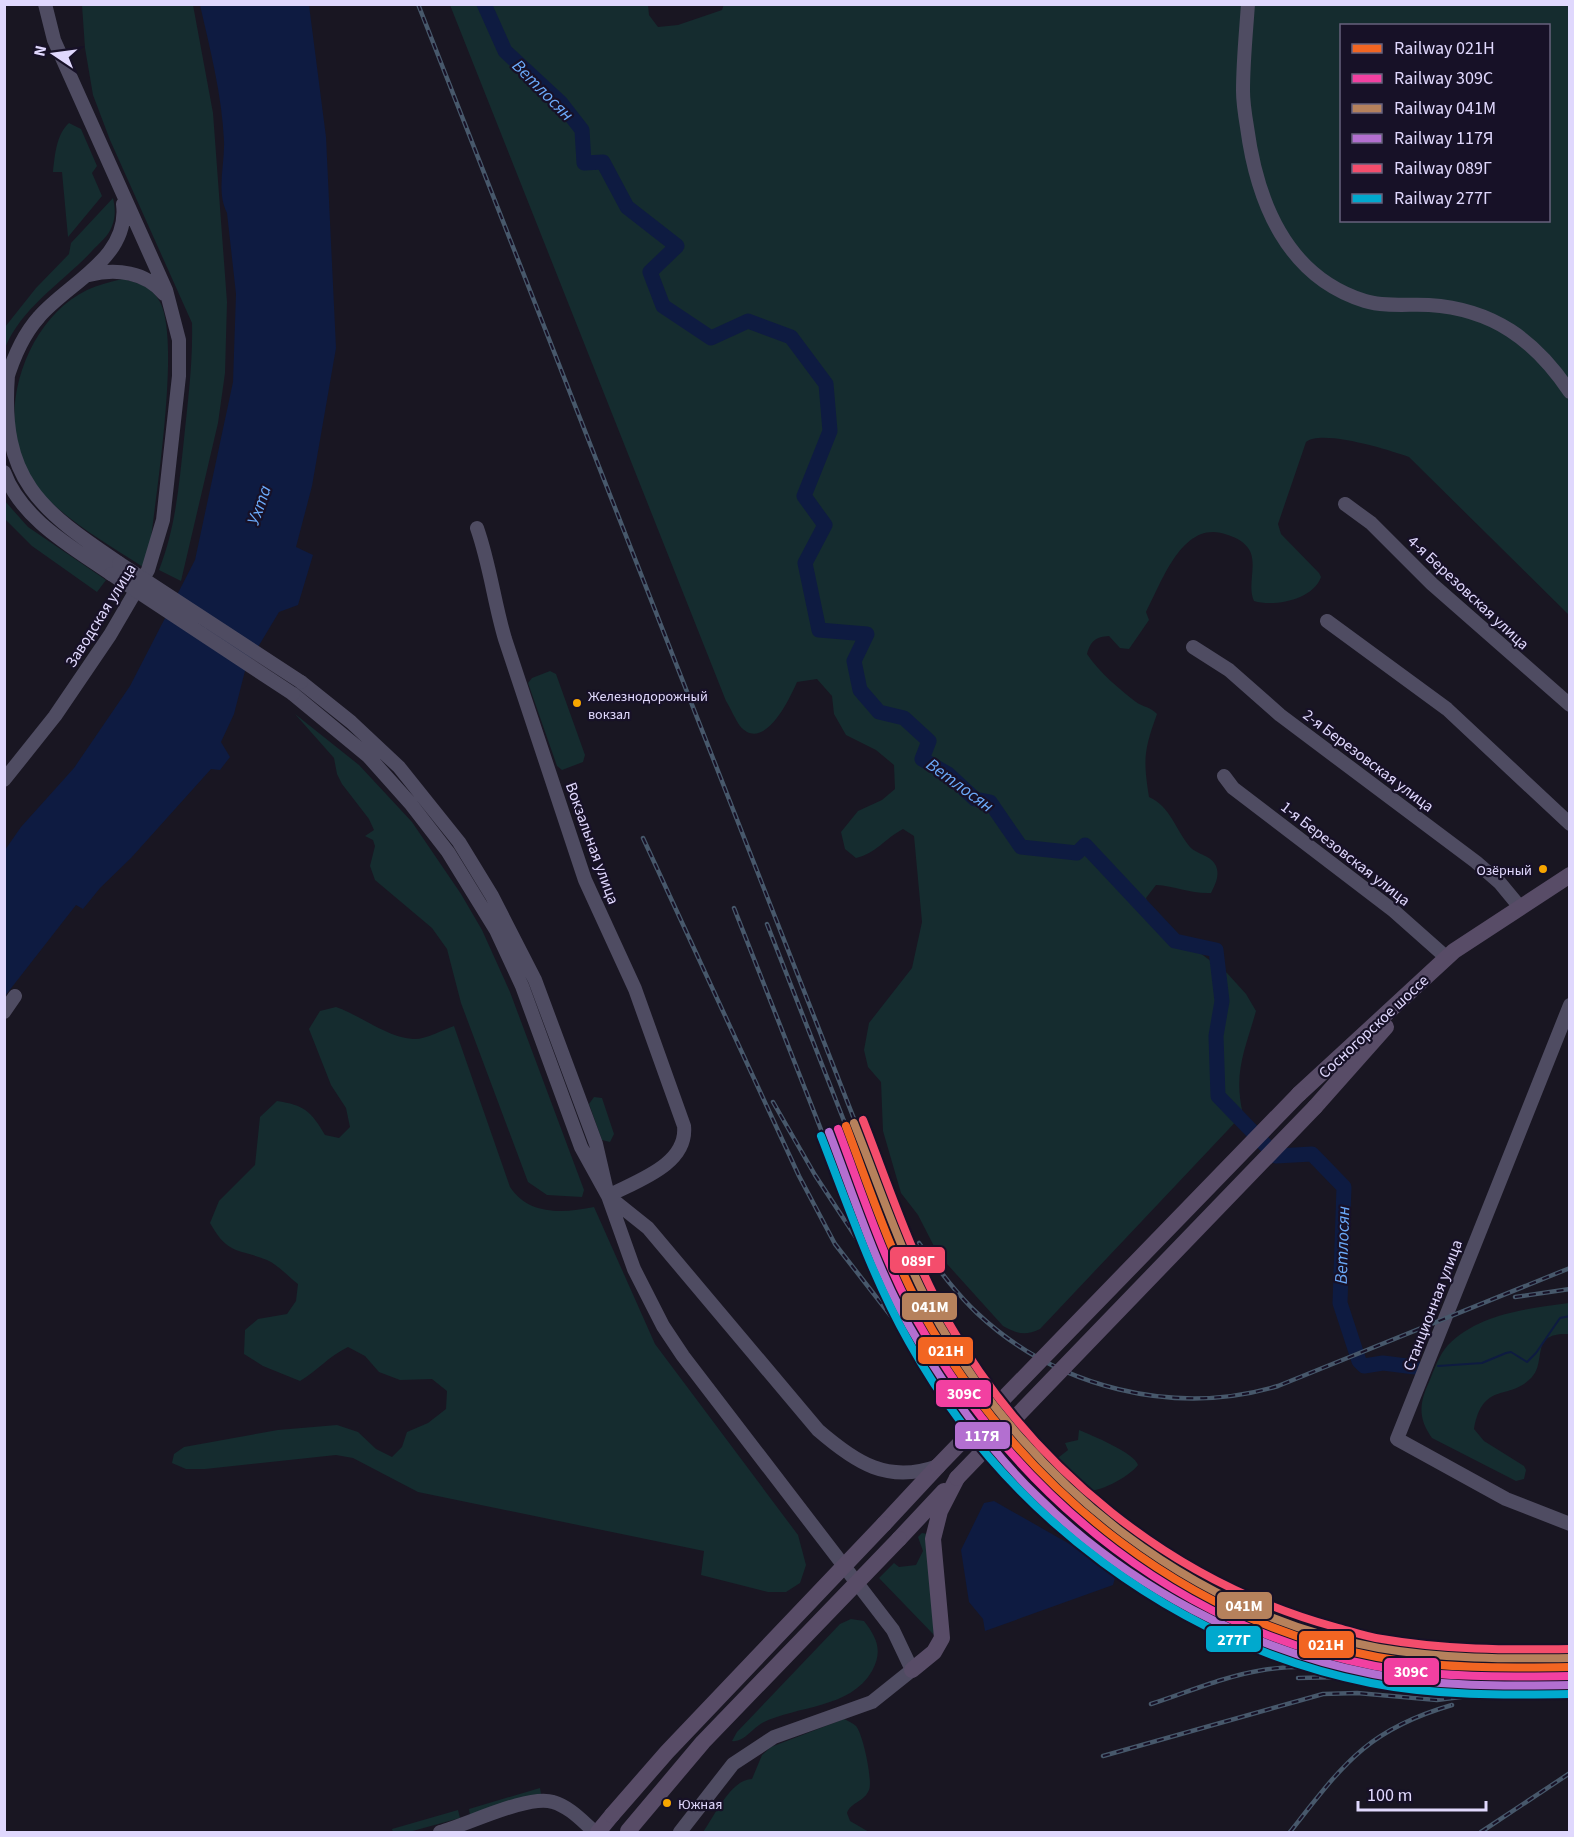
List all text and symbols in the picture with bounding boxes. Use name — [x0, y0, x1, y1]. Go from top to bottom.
north arrow — [24, 24, 84, 84]
legend — [1340, 24, 1550, 222]
text: Railway 021Н — [1394, 36, 1495, 61]
text: N — [28, 43, 52, 59]
water label: Ветлосян — [506, 54, 579, 127]
text: Railway 309С — [1394, 66, 1493, 91]
text: Railway 041М — [1394, 96, 1496, 121]
text: Railway 117Я — [1394, 126, 1493, 151]
text: Railway 089Г — [1394, 156, 1492, 181]
text: Railway 277Г — [1394, 186, 1492, 211]
water label: Ухта — [241, 482, 278, 528]
street label: 4-я Березовская улица — [1403, 531, 1534, 655]
street label: Заводская улица — [60, 559, 142, 672]
place label: Железнодорожный вокзал — [588, 687, 708, 725]
marker: Железнодорожный вокзал — [571, 697, 583, 709]
street label: 2-я Березовская улица — [1298, 704, 1438, 817]
water label: Ветлосян — [921, 752, 999, 819]
street label: Вокзальная улица — [560, 779, 624, 907]
street label: 1-я Березовская улица — [1276, 796, 1415, 911]
place label: Озёрный — [1477, 861, 1532, 881]
marker: Озёрный — [1537, 863, 1549, 875]
street label: Сосногорское шоссе — [1314, 970, 1434, 1084]
water label: Ветлосян — [1329, 1205, 1356, 1284]
street label: Станционная улица — [1398, 1237, 1468, 1374]
line badge: 089Г — [889, 1246, 946, 1274]
text: 089Г — [901, 1250, 935, 1272]
line badge: 041М — [901, 1292, 958, 1321]
text: 041М — [911, 1296, 949, 1318]
line badge: 021Н — [917, 1336, 974, 1365]
text: 021Н — [928, 1340, 964, 1362]
line badge: 309С — [935, 1379, 992, 1408]
text: 309С — [947, 1383, 981, 1405]
line badge: 117Я — [954, 1421, 1011, 1450]
text: 117Я — [964, 1425, 1000, 1447]
line badge: 041М — [1216, 1591, 1273, 1620]
text: 041М — [1225, 1595, 1263, 1617]
line badge: 277Г — [1205, 1625, 1262, 1653]
text: 277Г — [1217, 1629, 1251, 1651]
line badge: 021Н — [1298, 1630, 1355, 1659]
text: 021Н — [1308, 1634, 1344, 1656]
line badge: 309С — [1383, 1657, 1440, 1686]
text: 309С — [1394, 1661, 1428, 1683]
scale bar — [1358, 1774, 1486, 1812]
text: 100 m — [1367, 1783, 1412, 1808]
place label: Южная — [678, 1795, 722, 1815]
marker: Южная — [661, 1797, 673, 1809]

